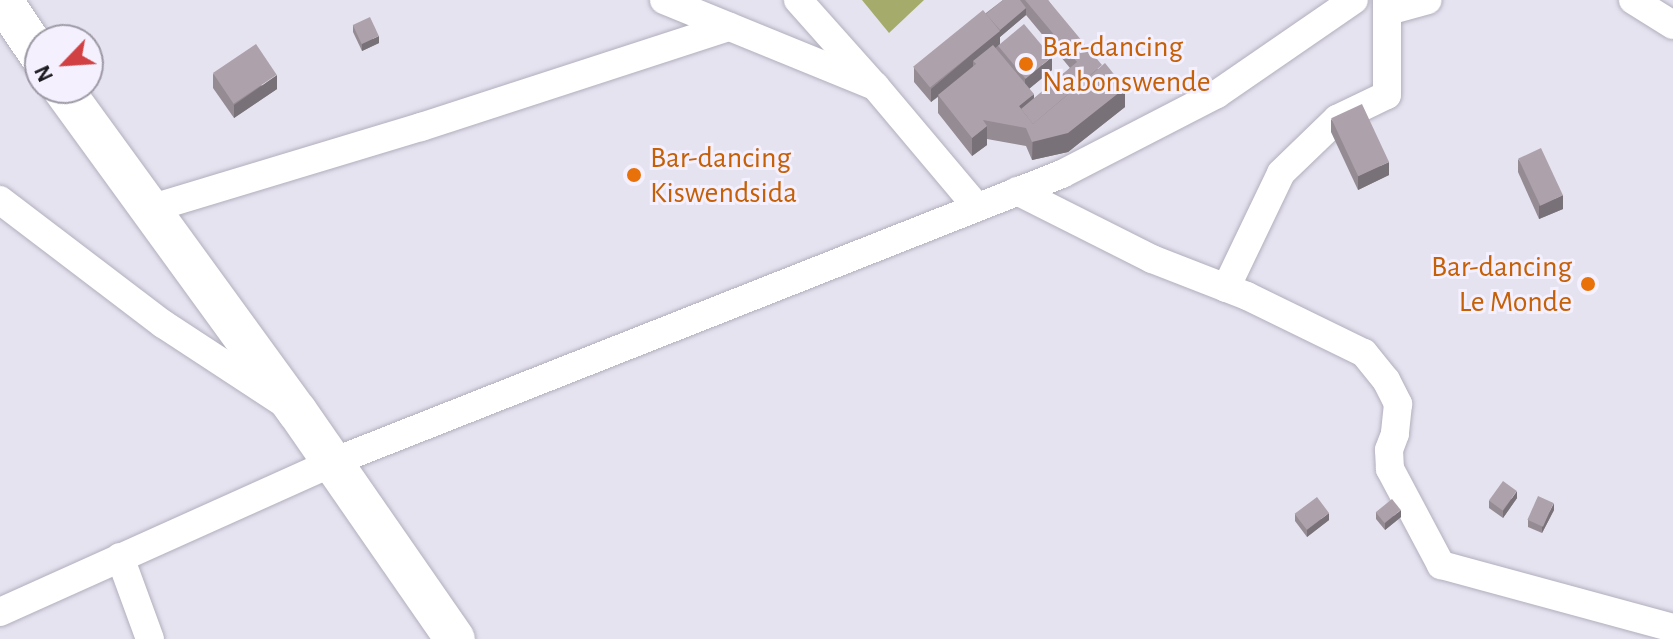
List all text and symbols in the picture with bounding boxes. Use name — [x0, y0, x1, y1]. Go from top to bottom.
north arrow — [24, 24, 104, 104]
place label: Bar-dancing Nabonswende — [1042, 29, 1211, 100]
marker: Bar-dancing Nabonswende — [1017, 55, 1035, 73]
text: N — [31, 62, 57, 85]
place label: Bar-dancing Kiswendsida — [650, 140, 797, 210]
marker: Bar-dancing Kiswendsida — [625, 166, 643, 184]
place label: Bar-dancing Le Monde — [1431, 249, 1572, 320]
marker: Bar-dancing Le Monde — [1579, 275, 1597, 293]

